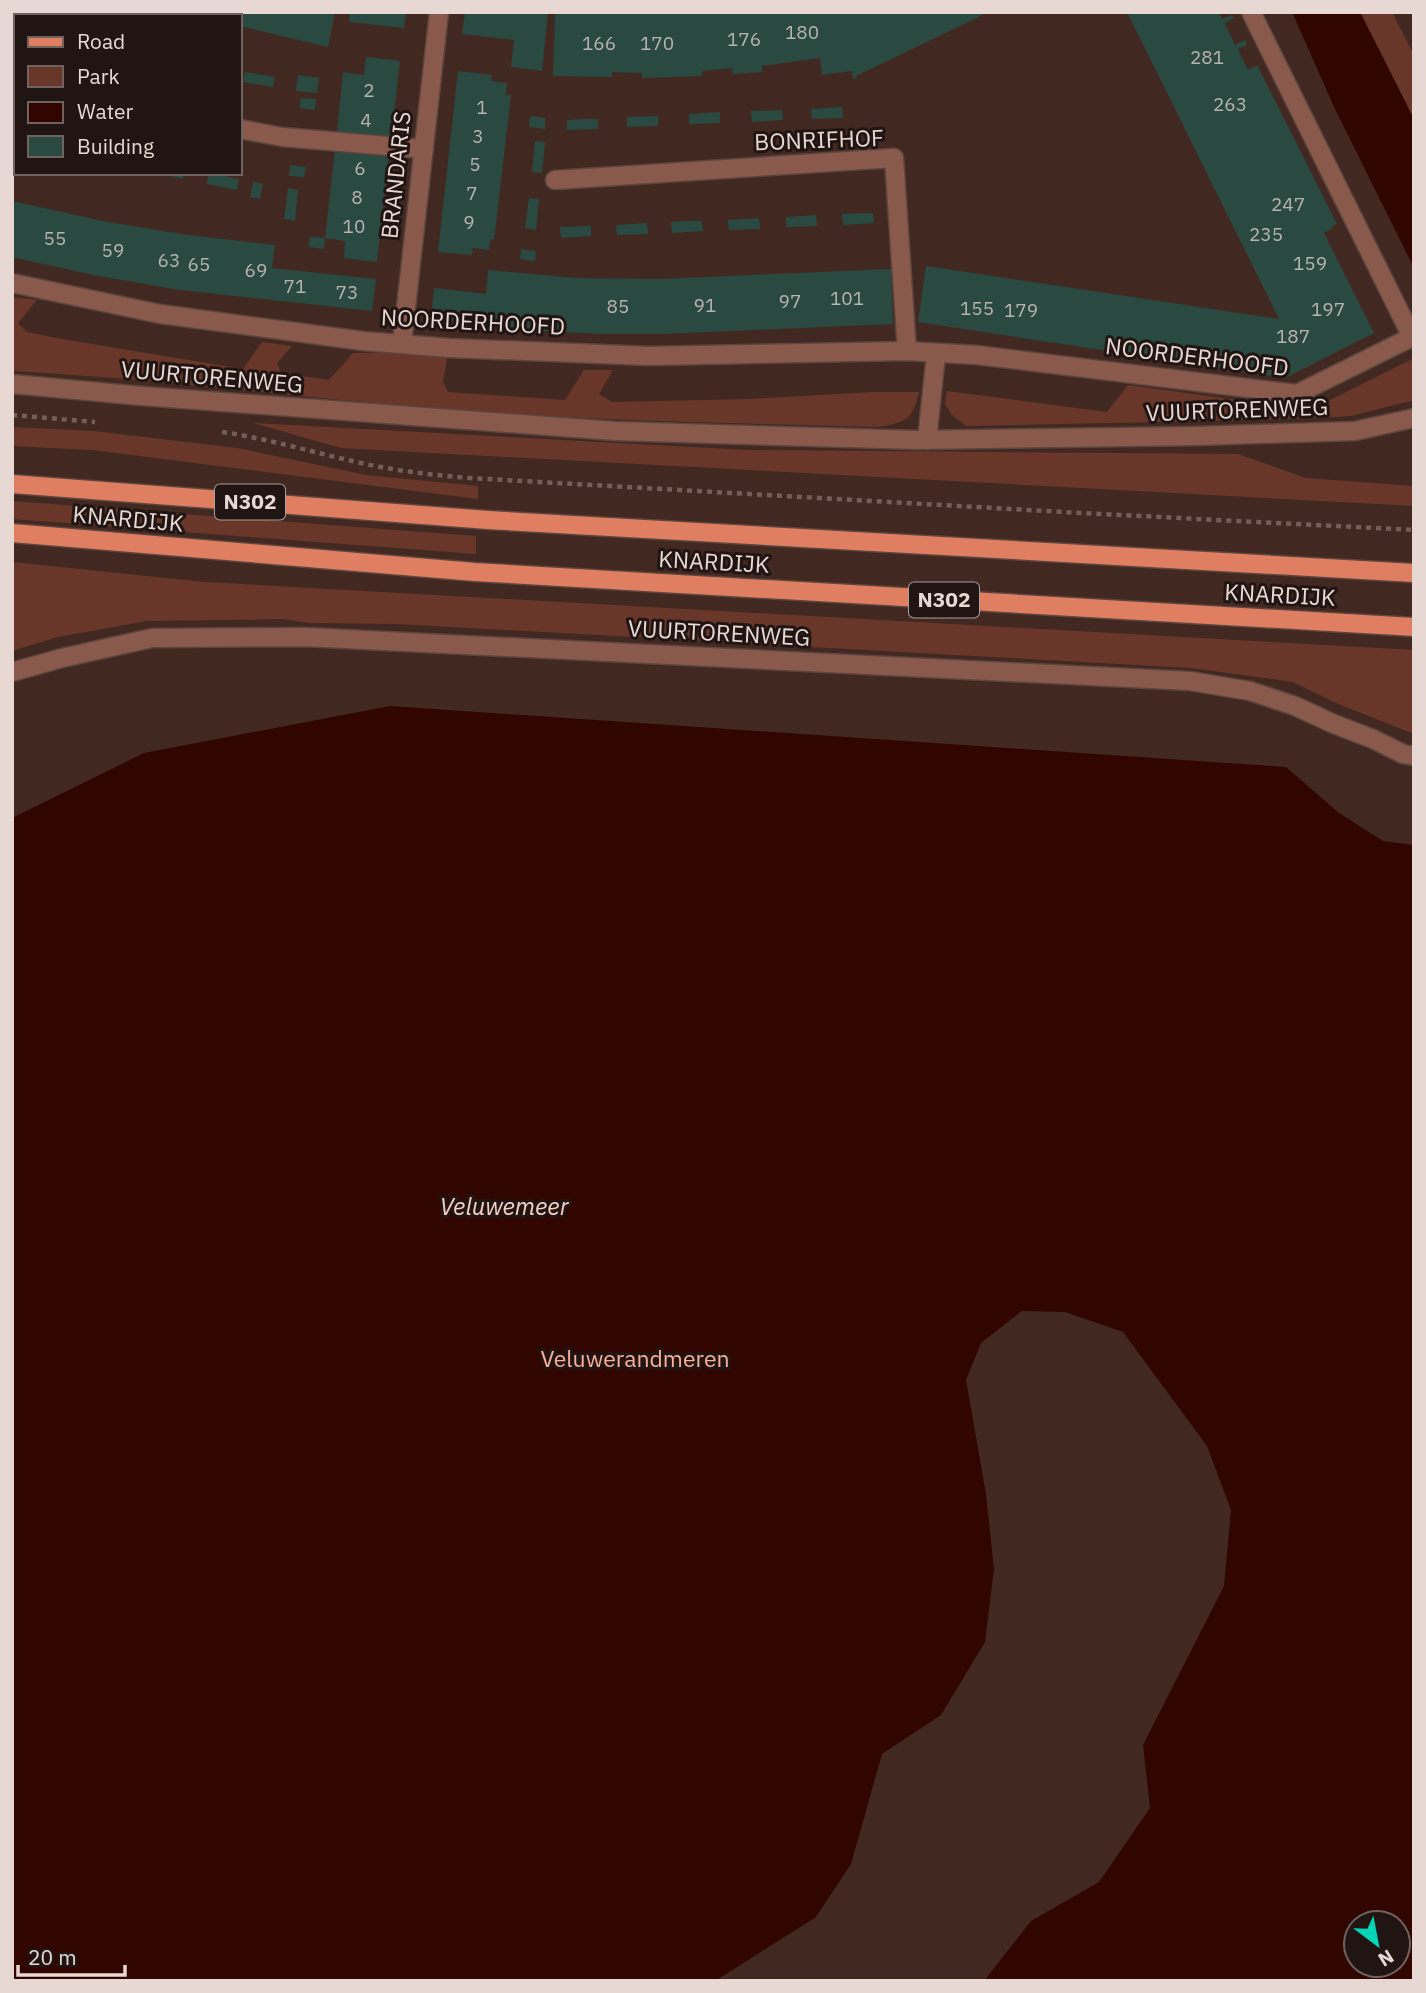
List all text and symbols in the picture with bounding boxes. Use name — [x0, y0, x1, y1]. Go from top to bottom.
legend — [14, 14, 242, 175]
house number: 180 — [785, 20, 819, 44]
text: Road — [77, 27, 125, 55]
house number: 176 — [727, 27, 761, 51]
house number: 166 — [582, 31, 616, 55]
house number: 170 — [640, 31, 674, 55]
house number: 281 — [1190, 45, 1224, 69]
text: Park — [77, 62, 120, 90]
house number: 2 — [363, 78, 375, 102]
house number: 263 — [1213, 92, 1247, 116]
house number: 1 — [476, 95, 488, 119]
text: Water — [77, 97, 134, 125]
house number: 4 — [360, 108, 372, 132]
street label: BRANDARIS — [373, 110, 417, 240]
street label: BONRIFHOF — [754, 122, 884, 156]
house number: 3 — [472, 124, 484, 148]
text: Building — [77, 132, 154, 160]
house number: 5 — [469, 152, 481, 176]
house number: 6 — [354, 156, 366, 180]
house number: 7 — [466, 181, 478, 205]
house number: 8 — [351, 185, 363, 209]
house number: 247 — [1271, 192, 1305, 216]
house number: 9 — [463, 210, 475, 234]
house number: 10 — [343, 214, 365, 238]
house number: 235 — [1249, 222, 1283, 246]
house number: 55 — [44, 226, 66, 250]
house number: 59 — [102, 238, 124, 262]
house number: 63 — [158, 248, 180, 272]
house number: 159 — [1293, 251, 1327, 275]
house number: 65 — [188, 252, 210, 276]
house number: 69 — [245, 258, 267, 282]
house number: 71 — [284, 274, 306, 298]
house number: 73 — [336, 280, 358, 304]
house number: 101 — [830, 286, 864, 310]
house number: 97 — [779, 289, 801, 313]
house number: 91 — [694, 293, 716, 317]
house number: 85 — [607, 294, 629, 318]
house number: 155 — [960, 296, 994, 320]
house number: 197 — [1311, 297, 1345, 321]
house number: 179 — [1004, 298, 1038, 322]
street label: NOORDERHOOFD — [380, 301, 566, 341]
house number: 187 — [1276, 324, 1310, 348]
street label: NOORDERHOOFD — [1104, 330, 1290, 382]
street label: VUURTORENWEG — [120, 353, 304, 399]
street label: VUURTORENWEG — [1145, 391, 1329, 427]
road number: N302 — [215, 484, 285, 520]
street label: KNARDIJK — [71, 498, 185, 538]
street label: KNARDIJK — [658, 543, 771, 579]
street label: KNARDIJK — [1224, 576, 1337, 612]
road number: N302 — [909, 582, 979, 618]
street label: VUURTORENWEG — [627, 612, 811, 652]
water label: Veluwemeer — [440, 1190, 570, 1222]
park label: Veluwerandmeren — [540, 1343, 730, 1373]
north arrow — [1342, 1909, 1412, 1979]
scale bar — [18, 1934, 124, 1978]
text: 20 m — [28, 1943, 77, 1971]
text: N — [1374, 1945, 1398, 1972]

